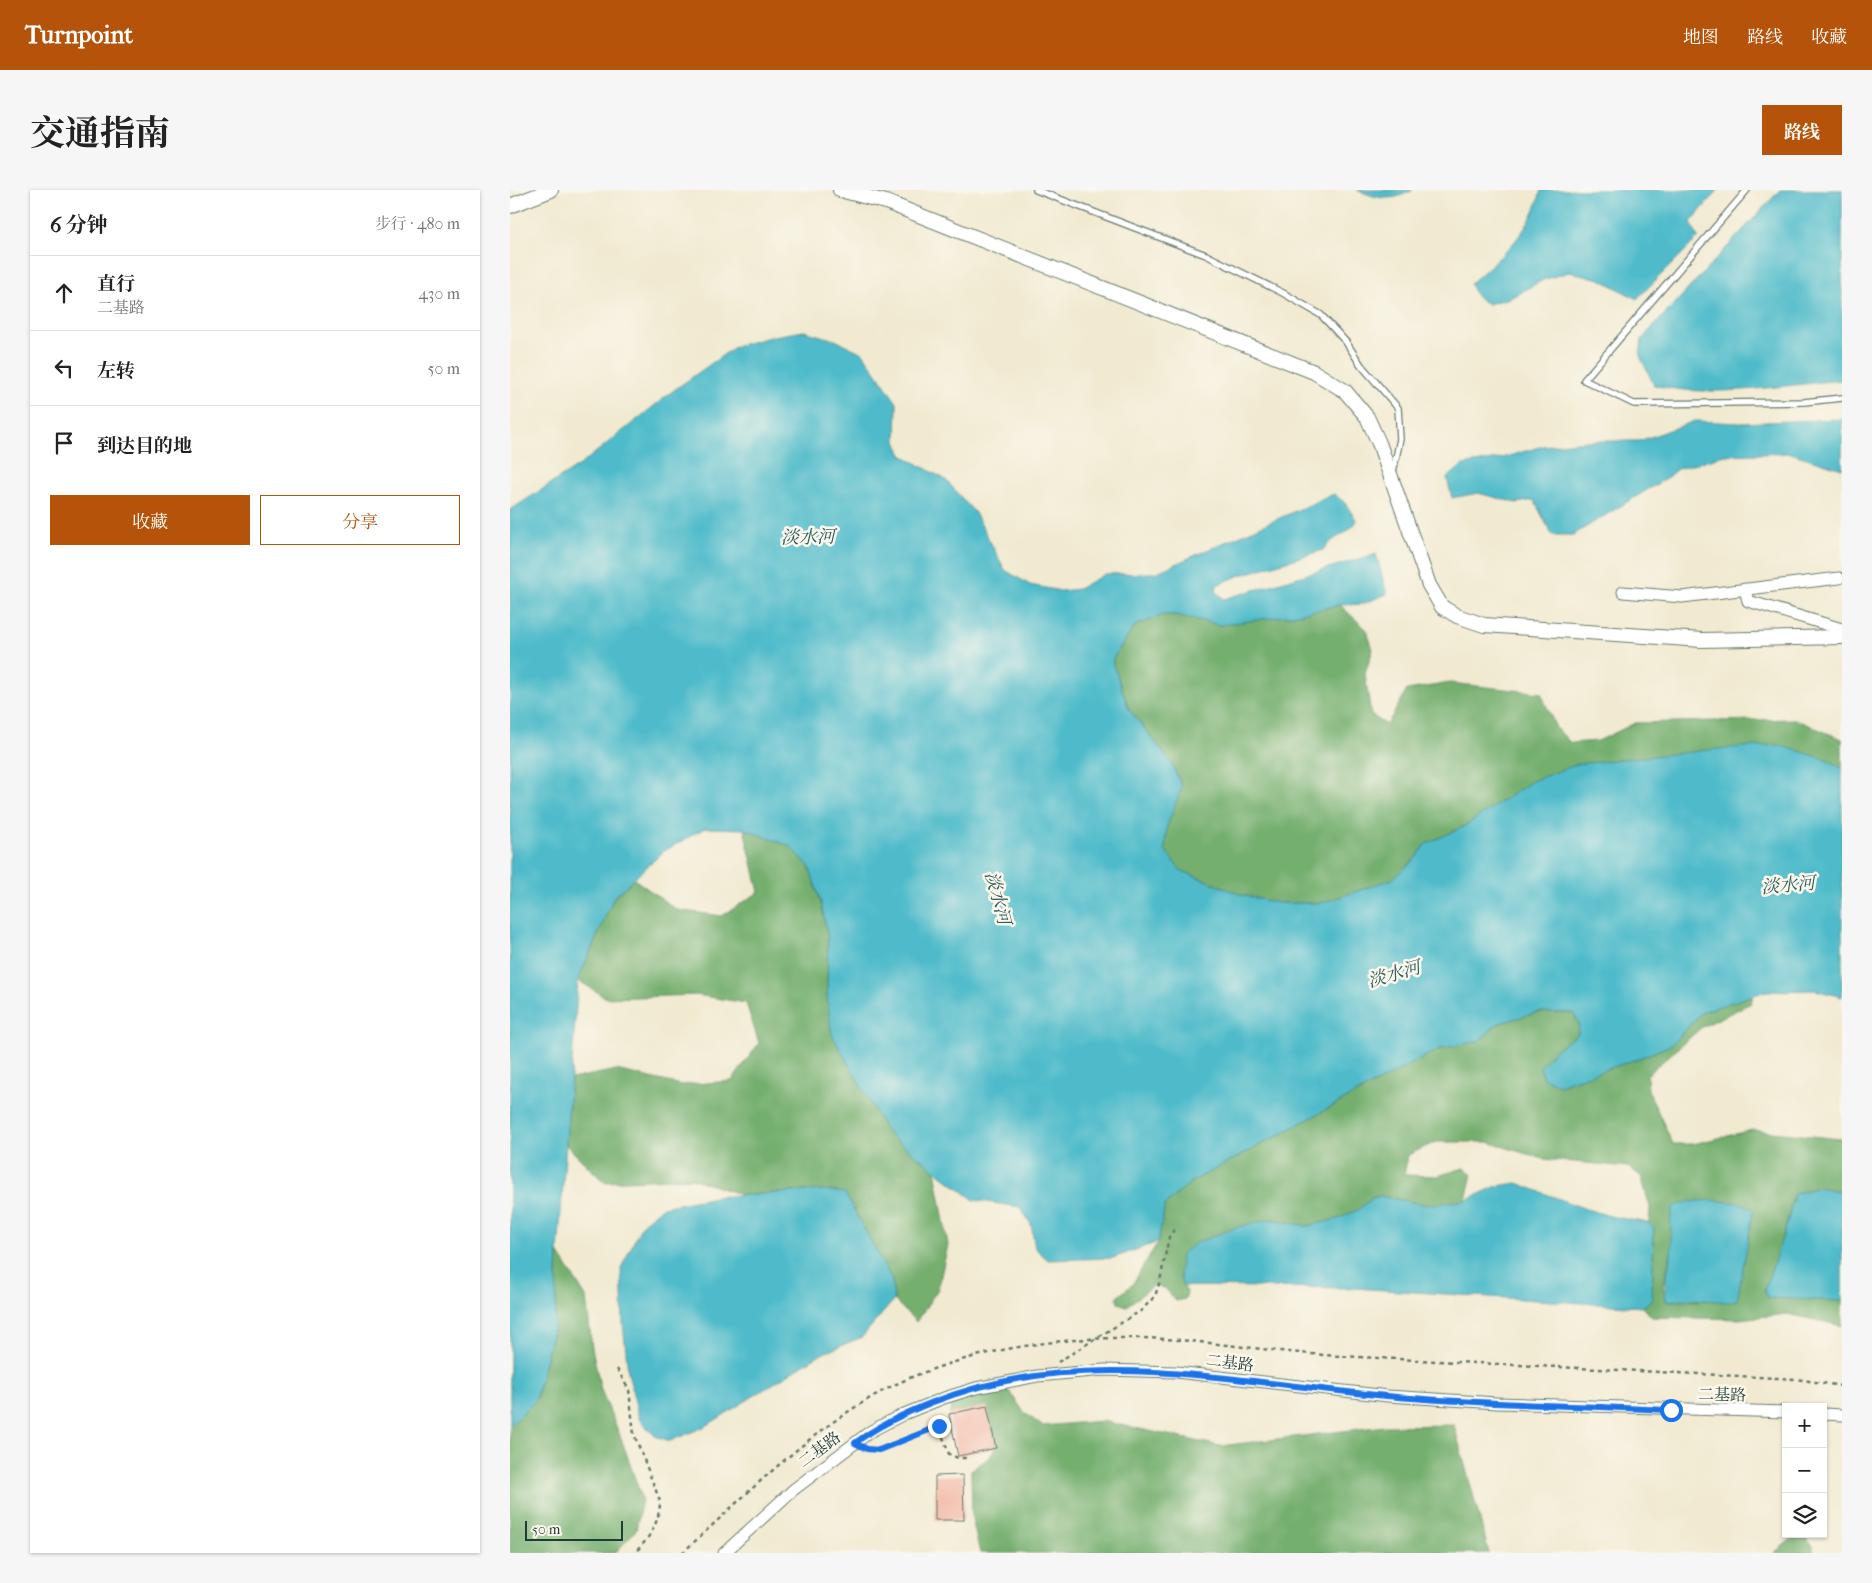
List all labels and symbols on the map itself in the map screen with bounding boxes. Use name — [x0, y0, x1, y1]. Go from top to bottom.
water label: 淡水河 — [781, 526, 838, 548]
water label: 淡水河 — [980, 869, 1015, 930]
water label: 淡水河 — [1760, 872, 1819, 898]
water label: 淡水河 — [1365, 956, 1426, 992]
street label: 二基路 — [1205, 1350, 1255, 1375]
street label: 二基路 — [1698, 1385, 1746, 1404]
route start — [1660, 1399, 1683, 1422]
route end — [928, 1415, 951, 1438]
street label: 二基路 — [794, 1427, 844, 1471]
scale bar — [525, 1518, 622, 1541]

